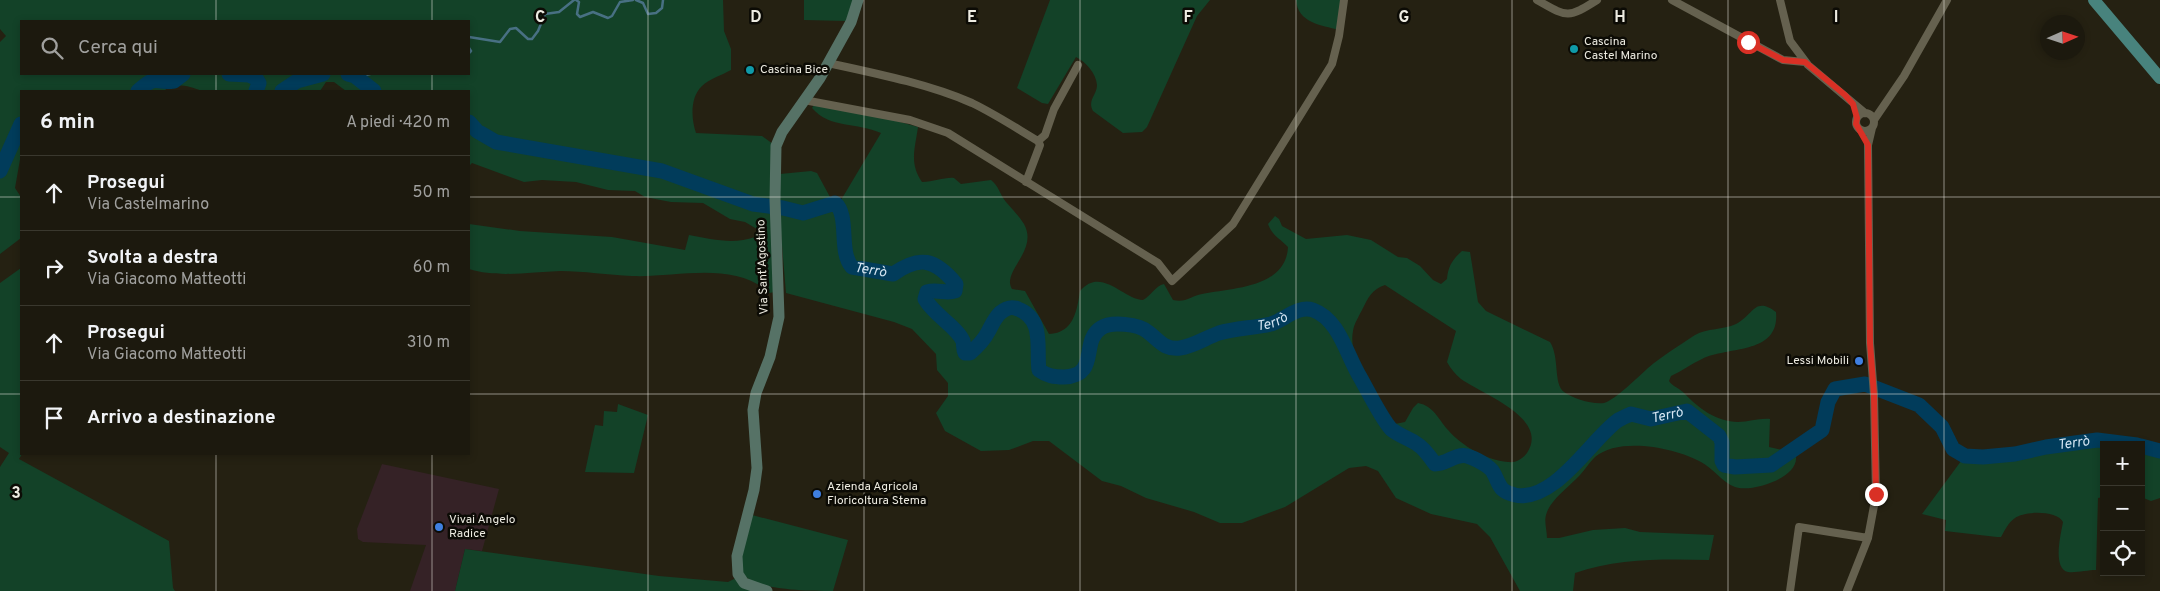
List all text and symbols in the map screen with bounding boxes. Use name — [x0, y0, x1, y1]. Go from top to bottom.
text: C — [535, 8, 545, 28]
text: D — [750, 8, 762, 28]
text: E — [967, 8, 977, 28]
text: F — [1183, 8, 1193, 28]
text: G — [1399, 8, 1409, 28]
text: H — [1614, 8, 1626, 28]
text: I — [1834, 8, 1838, 28]
north arrow — [2040, 15, 2085, 60]
search box — [20, 20, 470, 75]
route start — [1737, 31, 1760, 54]
icon: search — [38, 34, 66, 62]
place label: Cascina Castel Marino — [1584, 34, 1658, 64]
text: Cerca qui — [78, 36, 158, 60]
marker: Cascina Castel Marino — [1568, 43, 1580, 55]
place label: Cascina Bice — [760, 62, 828, 78]
marker: Cascina Bice — [744, 64, 756, 76]
text: 6 min — [40, 109, 95, 136]
text: A piedi · 420 m — [346, 113, 450, 133]
text: Prosegui — [87, 171, 165, 195]
icon: ahead — [40, 179, 68, 207]
text: 50 m — [413, 183, 450, 203]
text: Via Castelmarino — [87, 195, 209, 215]
street label: Via Sant'Agostino — [753, 219, 773, 315]
text: Svolta a destra — [87, 246, 218, 270]
icon: right — [40, 254, 68, 282]
text: 60 m — [413, 258, 450, 278]
water label: Terrò — [853, 259, 888, 281]
text: Via Giacomo Matteotti — [87, 270, 246, 290]
water label: Terrò — [1255, 309, 1291, 335]
text: Prosegui — [87, 321, 165, 345]
icon: ahead — [40, 329, 68, 357]
text: 310 m — [407, 333, 450, 353]
text: Via Giacomo Matteotti — [87, 345, 246, 365]
place label: Lessi Mobili — [1786, 353, 1849, 369]
marker: Lessi Mobili — [1853, 355, 1865, 367]
icon: arrive — [40, 404, 68, 432]
water label: Terrò — [1650, 404, 1685, 427]
text: Arrivo a destinazione — [87, 406, 276, 430]
water label: Terrò — [2056, 433, 2091, 454]
map controls — [2100, 441, 2145, 576]
button: + — [2100, 441, 2145, 486]
place label: Azienda Agricola Floricoltura Stema — [827, 479, 926, 509]
route end — [1865, 483, 1888, 506]
text: 3 — [11, 484, 21, 504]
button: − — [2100, 486, 2145, 531]
marker: Azienda Agricola Floricoltura Stema — [811, 488, 823, 500]
place label: Vivai Angelo Radice — [449, 512, 516, 542]
marker: Vivai Angelo Radice — [433, 521, 445, 533]
button: locate — [2100, 531, 2145, 576]

